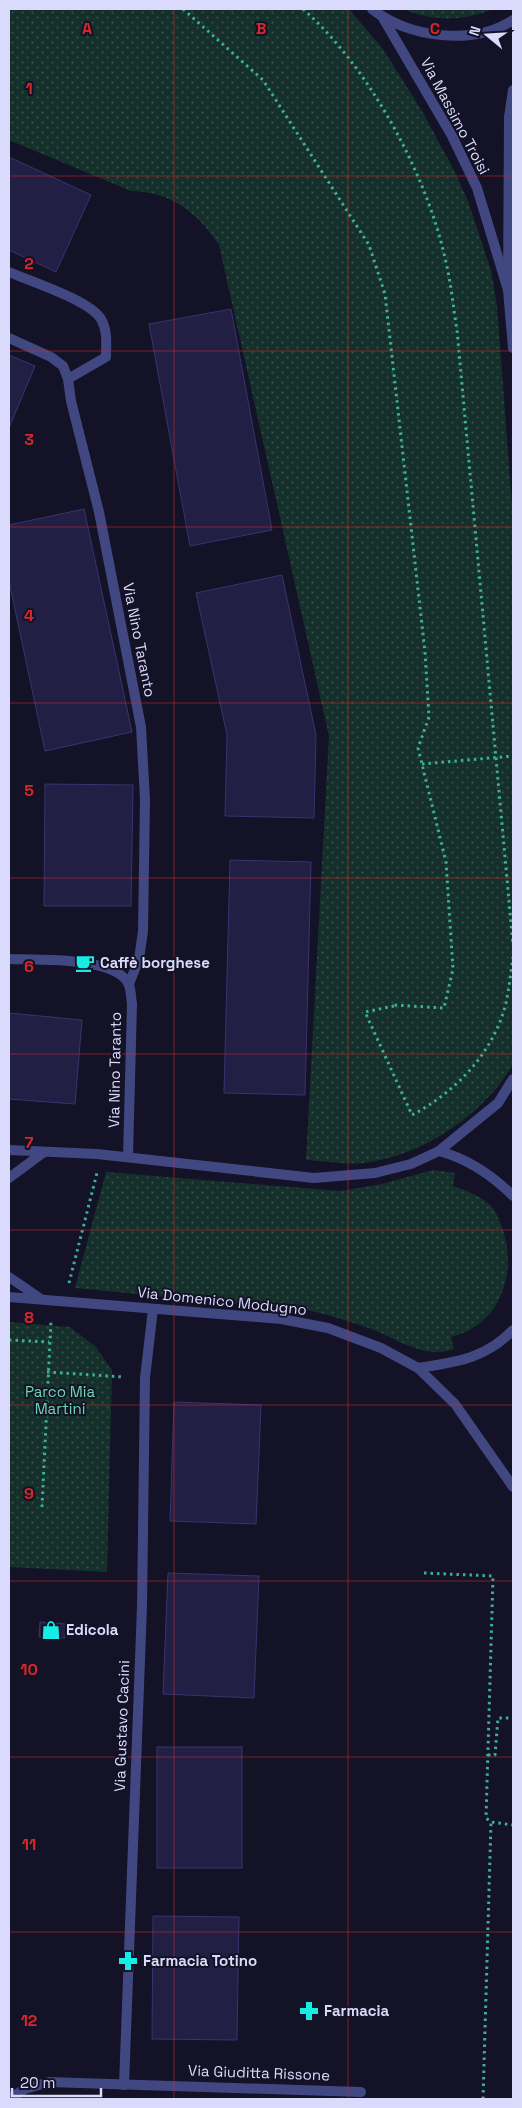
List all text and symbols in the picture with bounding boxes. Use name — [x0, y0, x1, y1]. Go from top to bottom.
north arrow — [462, 10, 512, 60]
text: A — [82, 18, 92, 39]
text: B — [256, 18, 266, 39]
text: C — [430, 18, 440, 39]
text: N — [465, 24, 485, 38]
street label: Via Massimo Troisi — [417, 54, 494, 177]
text: 1 — [25, 78, 33, 99]
text: 2 — [24, 253, 34, 274]
text: 3 — [24, 429, 34, 450]
street label: Via Nino Taranto — [119, 581, 160, 699]
text: 4 — [24, 605, 34, 626]
text: 5 — [24, 780, 34, 801]
cafe icon: Caffè borghese — [74, 952, 96, 974]
place label: Caffè borghese — [100, 953, 210, 972]
text: 6 — [24, 956, 34, 977]
street label: Via Nino Taranto — [104, 1012, 125, 1128]
text: 7 — [25, 1132, 34, 1153]
street label: Via Domenico Modugno — [136, 1282, 308, 1319]
text: 8 — [24, 1307, 34, 1328]
park label: Parco Mia Martini — [25, 1382, 95, 1418]
text: 9 — [24, 1483, 34, 1504]
shop icon: Edicola — [40, 1619, 62, 1641]
place label: Edicola — [66, 1620, 119, 1639]
text: 10 — [20, 1659, 38, 1680]
street label: Via Gustavo Cacini — [110, 1660, 133, 1792]
text: 11 — [22, 1834, 36, 1855]
pharmacy icon: Farmacia Totino — [117, 1950, 139, 1972]
place label: Farmacia Totino — [143, 1951, 257, 1970]
pharmacy icon: Farmacia — [298, 2000, 320, 2022]
place label: Farmacia — [324, 2001, 390, 2020]
text: 12 — [21, 2010, 37, 2031]
street label: Via Giuditta Rissone — [188, 2061, 330, 2084]
scale bar — [12, 2066, 101, 2098]
text: 20 m — [20, 2073, 55, 2092]

